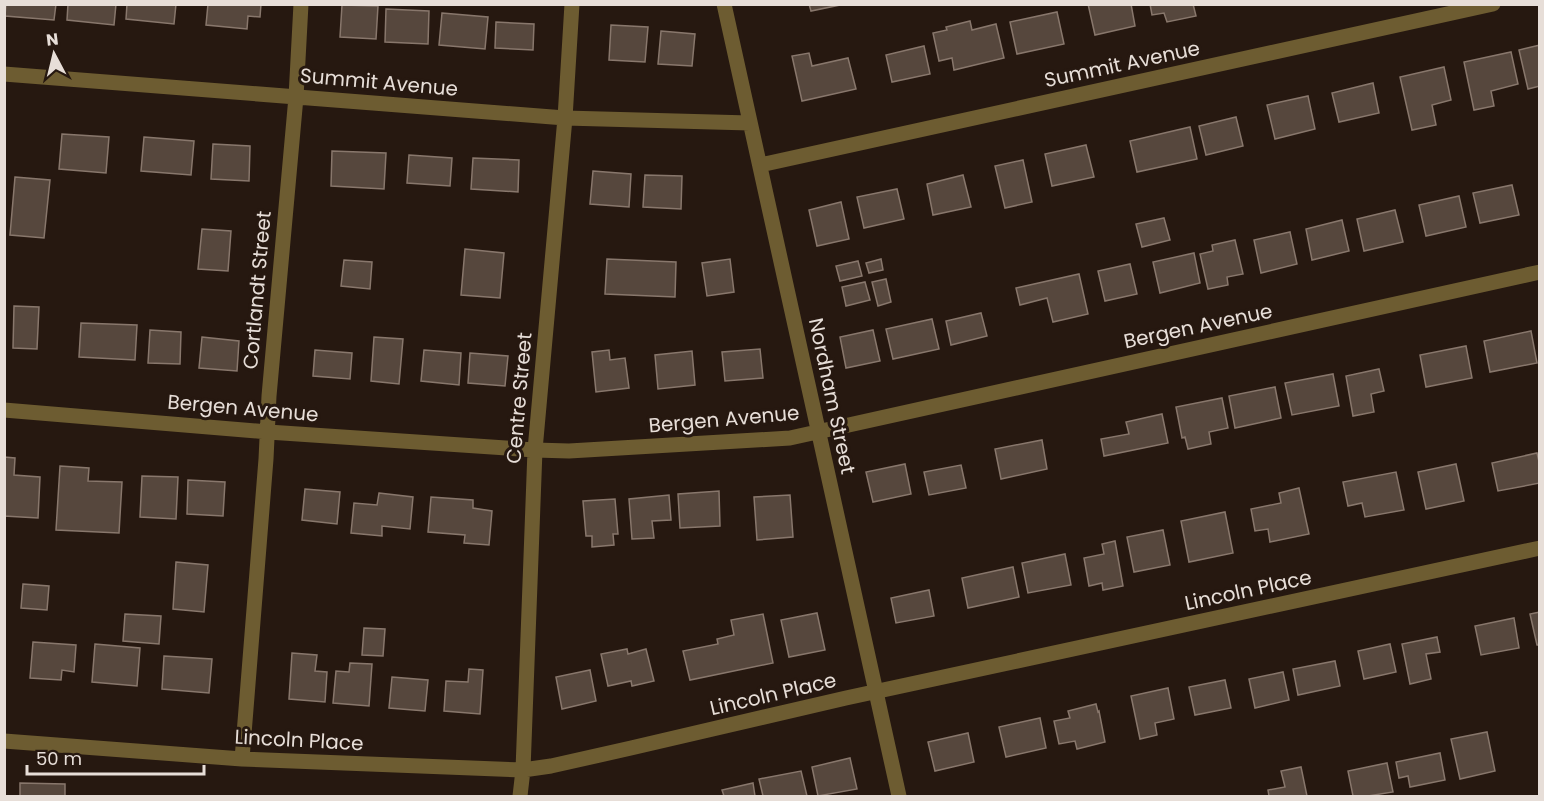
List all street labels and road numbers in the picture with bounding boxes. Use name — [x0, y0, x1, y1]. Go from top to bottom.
street label: Summit Avenue — [1042, 34, 1202, 94]
street label: Summit Avenue — [299, 61, 459, 103]
street label: Cortlandt Street — [236, 210, 278, 370]
street label: Bergen Avenue — [1121, 297, 1275, 355]
street label: Nordham Street — [802, 315, 862, 477]
street label: Centre Street — [499, 331, 539, 465]
street label: Bergen Avenue — [166, 387, 320, 429]
street label: Bergen Avenue — [647, 398, 801, 440]
street label: Lincoln Place — [1182, 563, 1314, 617]
street label: Lincoln Place — [707, 666, 839, 722]
street label: Lincoln Place — [234, 723, 364, 757]

